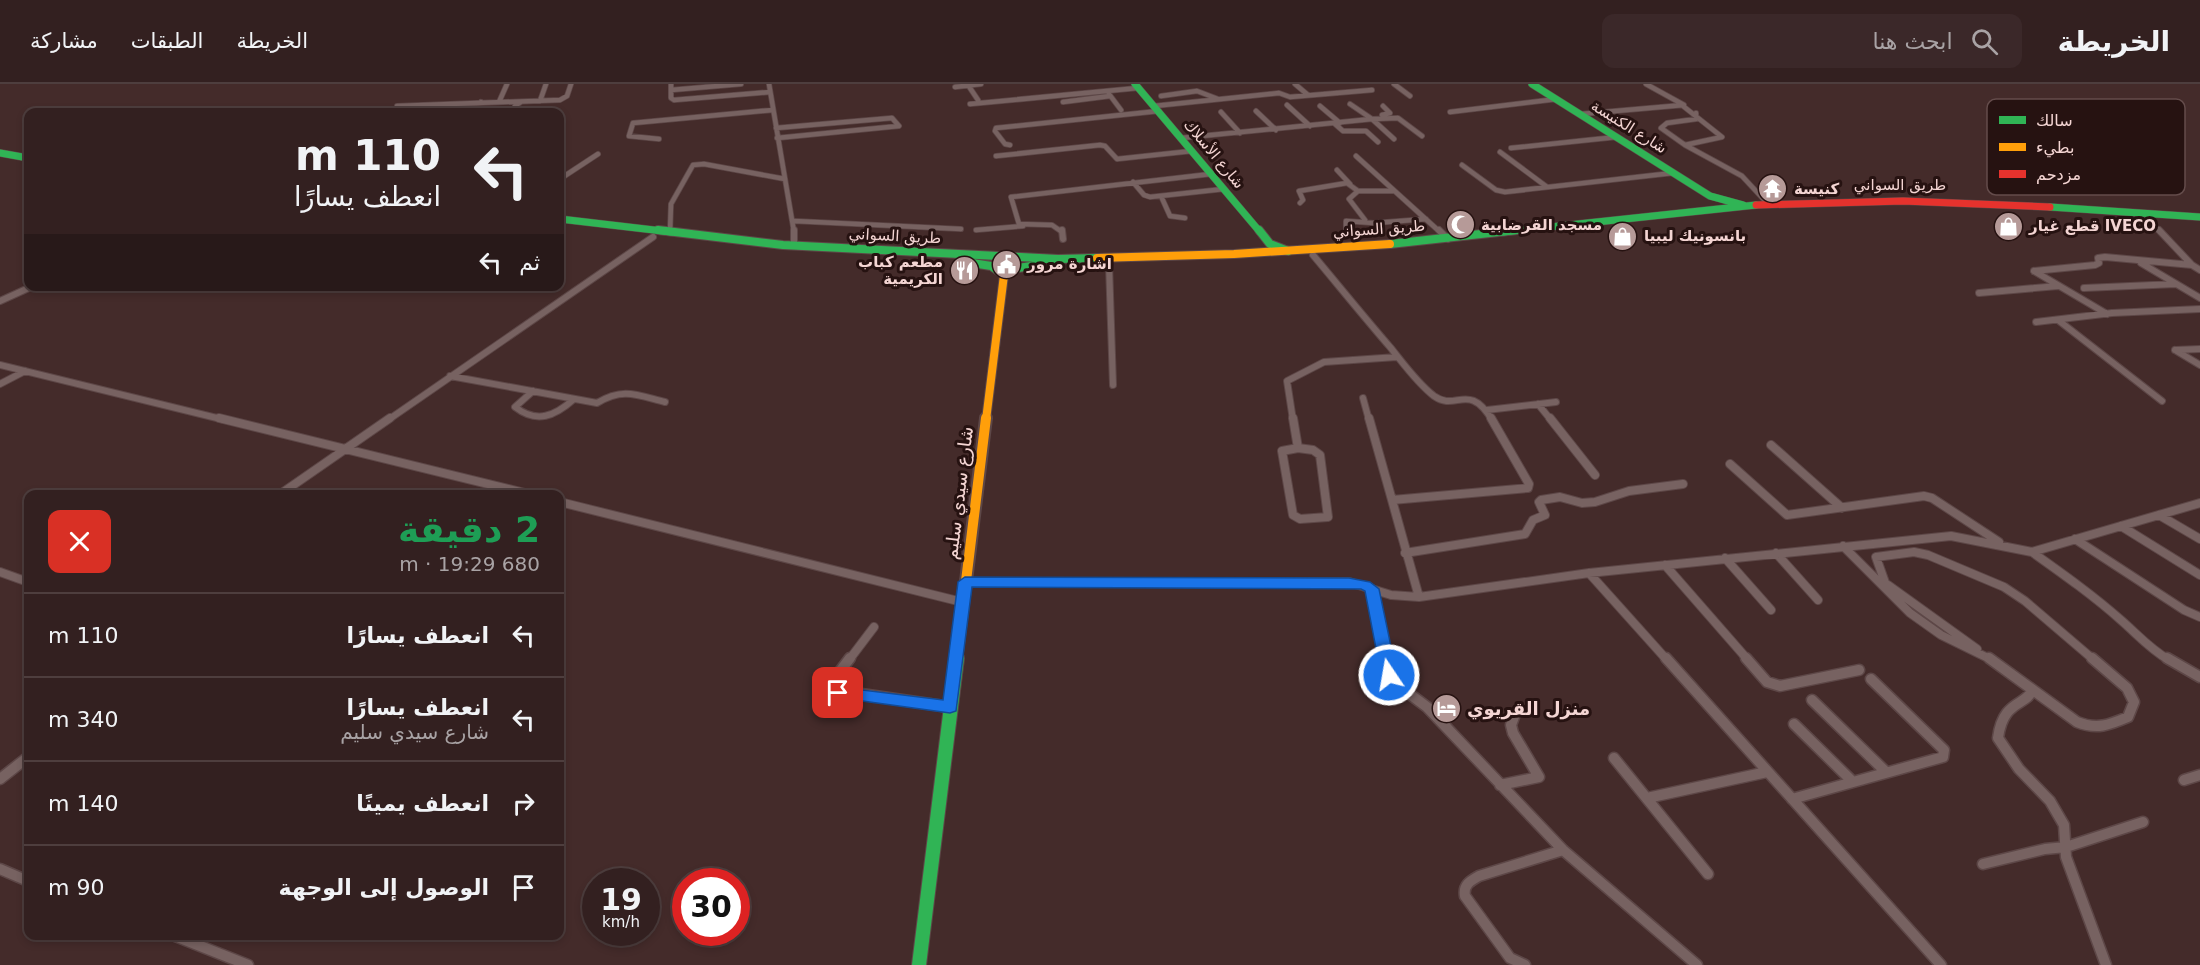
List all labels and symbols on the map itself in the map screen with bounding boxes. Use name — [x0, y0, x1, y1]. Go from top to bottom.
street label: شارع الكنيسة — [1588, 97, 1670, 157]
legend — [1987, 99, 2185, 195]
text: سالك — [2036, 111, 2073, 130]
street label: شارع الأسلاك — [1180, 115, 1249, 192]
text: بطيء — [2036, 138, 2074, 158]
text: مزدحم — [2036, 165, 2081, 185]
temple icon: كنيسة — [1757, 173, 1789, 205]
street label: طريق السواني — [1854, 176, 1946, 195]
place label: كنيسة — [1794, 180, 1840, 198]
mosque icon: مسجد القرضابية — [1444, 209, 1476, 241]
shop icon: قطع غيار IVECO — [1992, 210, 2024, 242]
place label: مسجد القرضابية — [1481, 216, 1602, 234]
street label: طريق السواني — [1332, 217, 1426, 242]
place label: قطع غيار IVECO — [2028, 217, 2156, 235]
shop icon: بانسونيك ليبيا — [1607, 220, 1639, 252]
street label: طريق السواني — [848, 225, 942, 248]
place label: بانسونيك ليبيا — [1644, 227, 1746, 245]
public building icon: اشارة مرور — [990, 248, 1022, 280]
place label: مطعم كباب الكريمية — [858, 253, 943, 288]
restaurant icon: مطعم كباب الكريمية — [948, 255, 980, 287]
place label: اشارة مرور — [1026, 255, 1112, 273]
street label: شارع سيدي سليم — [940, 425, 978, 561]
position arrow — [1357, 643, 1421, 707]
pin — [812, 667, 863, 718]
hotel icon: منزل القريوي — [1430, 693, 1462, 725]
place label: منزل القريوي — [1467, 698, 1590, 720]
speed limit sign: 30 — [672, 868, 750, 946]

